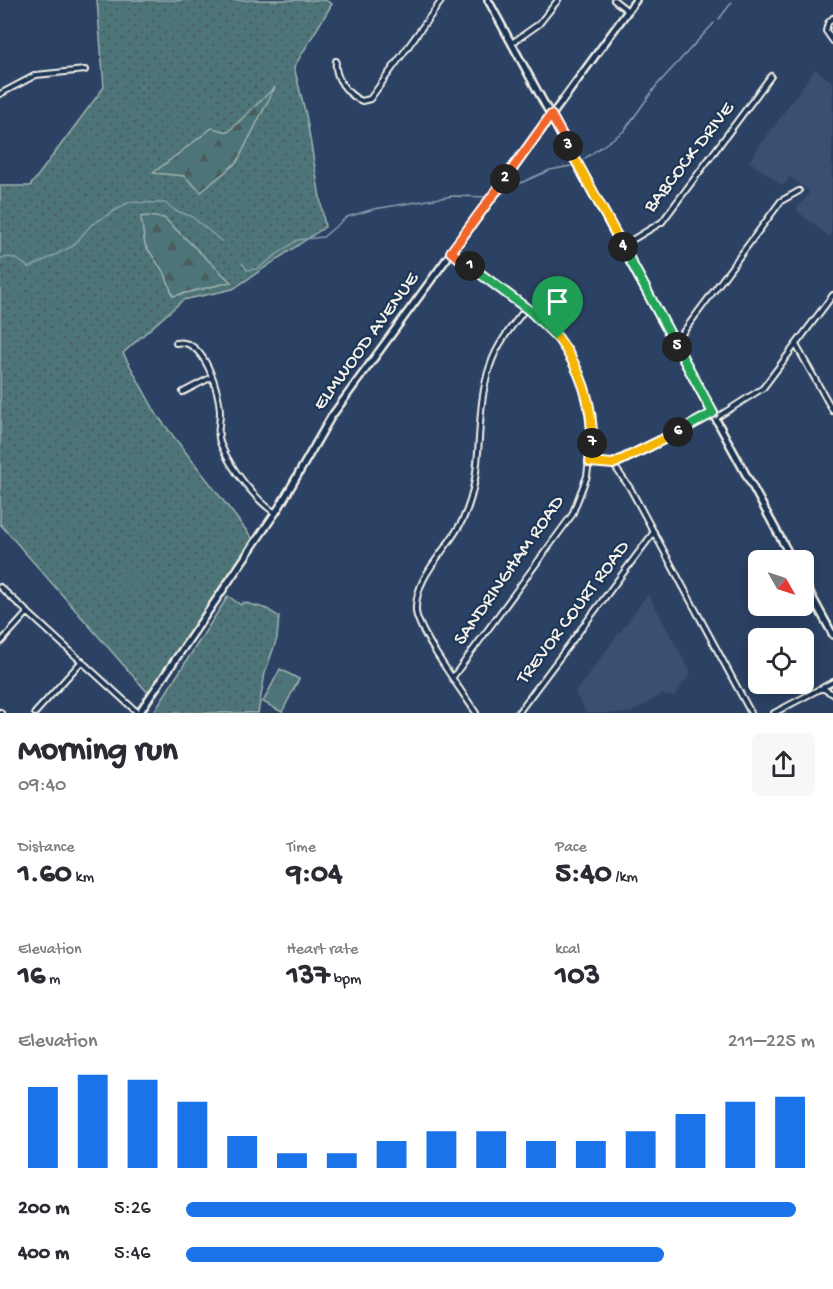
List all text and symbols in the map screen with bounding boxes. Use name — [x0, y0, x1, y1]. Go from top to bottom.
street label: BABCOCK DRIVE — [639, 97, 741, 219]
pin: 3 — [553, 131, 583, 161]
text: 3 — [564, 136, 572, 155]
pin: 2 — [490, 164, 520, 194]
text: 2 — [501, 169, 509, 188]
pin: 4 — [608, 232, 638, 262]
text: 4 — [619, 237, 627, 256]
pin: 1 — [455, 251, 485, 281]
text: 1 — [467, 256, 473, 275]
street label: ELMWOOD AVENUE — [309, 267, 426, 415]
pin — [532, 276, 583, 338]
icon: arrive — [541, 285, 574, 318]
pin: 5 — [662, 332, 692, 362]
text: 5 — [673, 337, 681, 356]
pin: 6 — [663, 417, 693, 447]
text: 6 — [674, 422, 682, 441]
pin: 7 — [577, 428, 607, 458]
text: 7 — [588, 433, 596, 452]
street label: SANDRINGHAM ROAD — [450, 491, 571, 650]
street label: TREVOR COURT ROAD — [512, 536, 636, 690]
north arrow — [748, 550, 814, 616]
map controls — [748, 550, 814, 694]
button: locate — [748, 628, 814, 694]
text: Morning run — [18, 733, 178, 771]
button: share — [752, 733, 815, 796]
text: 09:40 — [18, 775, 66, 798]
text: Distance — [18, 839, 75, 858]
text: Time — [287, 839, 316, 858]
text: Pace — [555, 839, 587, 858]
text: 1.60 — [18, 858, 72, 893]
text: 9:04 — [287, 858, 342, 893]
text: 5:40 — [555, 858, 612, 893]
text: km — [72, 869, 94, 888]
text: /km — [612, 869, 638, 888]
text: Elevation — [18, 941, 82, 960]
text: Heart rate — [287, 941, 358, 960]
text: kcal — [555, 941, 580, 960]
text: 16 — [18, 960, 45, 995]
text: 137 — [287, 960, 330, 995]
text: 103 — [555, 960, 600, 995]
text: m — [45, 971, 60, 990]
text: bpm — [330, 971, 361, 990]
text: Elevation — [18, 1031, 98, 1054]
text: 211–225 m — [728, 1031, 815, 1054]
text: 200 m — [18, 1198, 69, 1221]
text: 5:26 — [114, 1198, 151, 1221]
text: 400 m — [18, 1243, 69, 1266]
text: 5:46 — [114, 1243, 150, 1266]

